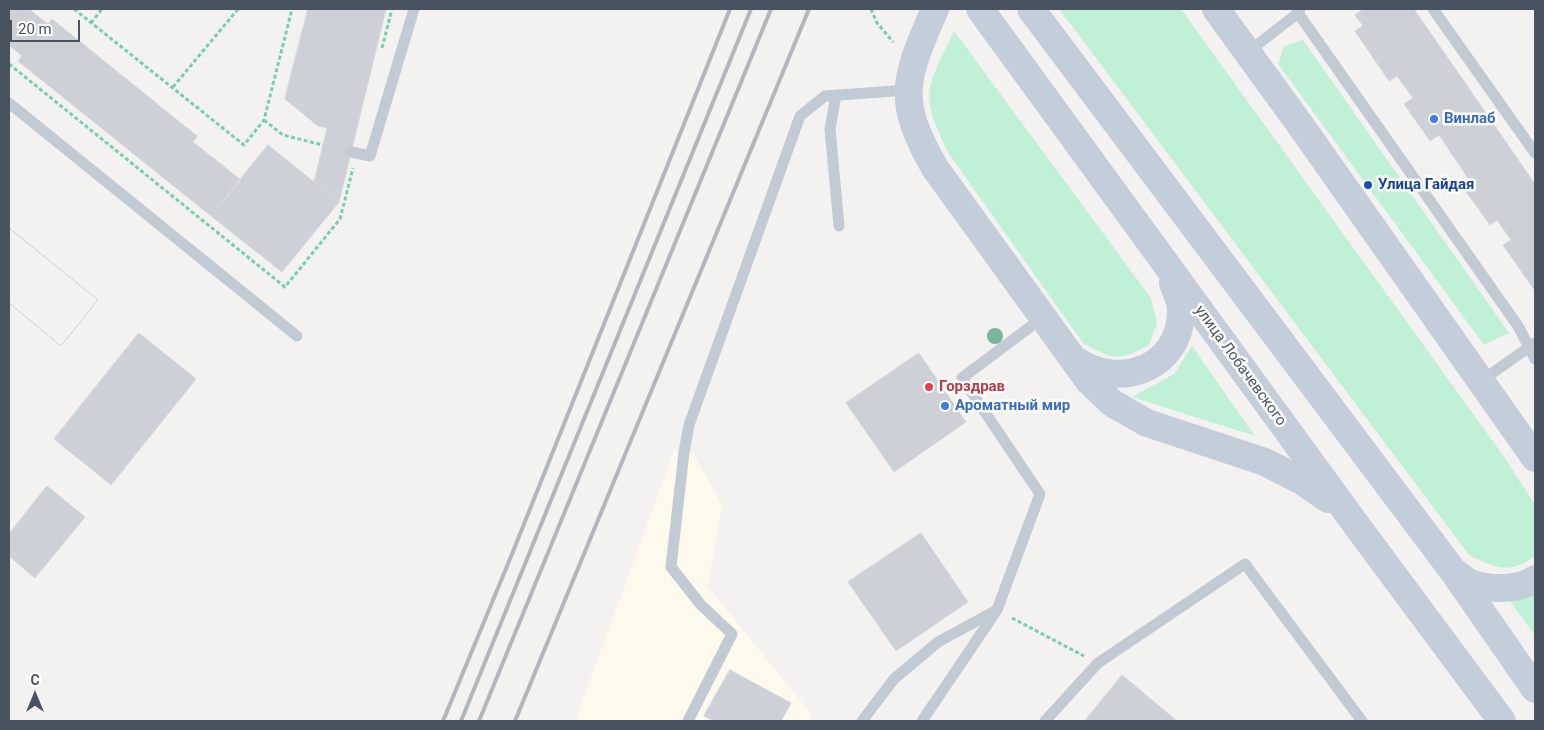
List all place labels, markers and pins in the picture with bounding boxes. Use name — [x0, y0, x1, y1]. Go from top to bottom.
place label: Винлаб — [1444, 110, 1496, 128]
marker: Винлаб — [1428, 113, 1440, 125]
place label: Улица Гайдая — [1378, 176, 1474, 194]
marker: Улица Гайдая — [1362, 179, 1374, 191]
place label: Горздрав — [939, 378, 1005, 396]
marker: Горздрав — [923, 381, 935, 393]
place label: Ароматный мир — [955, 397, 1070, 415]
marker: Ароматный мир — [939, 400, 951, 412]

